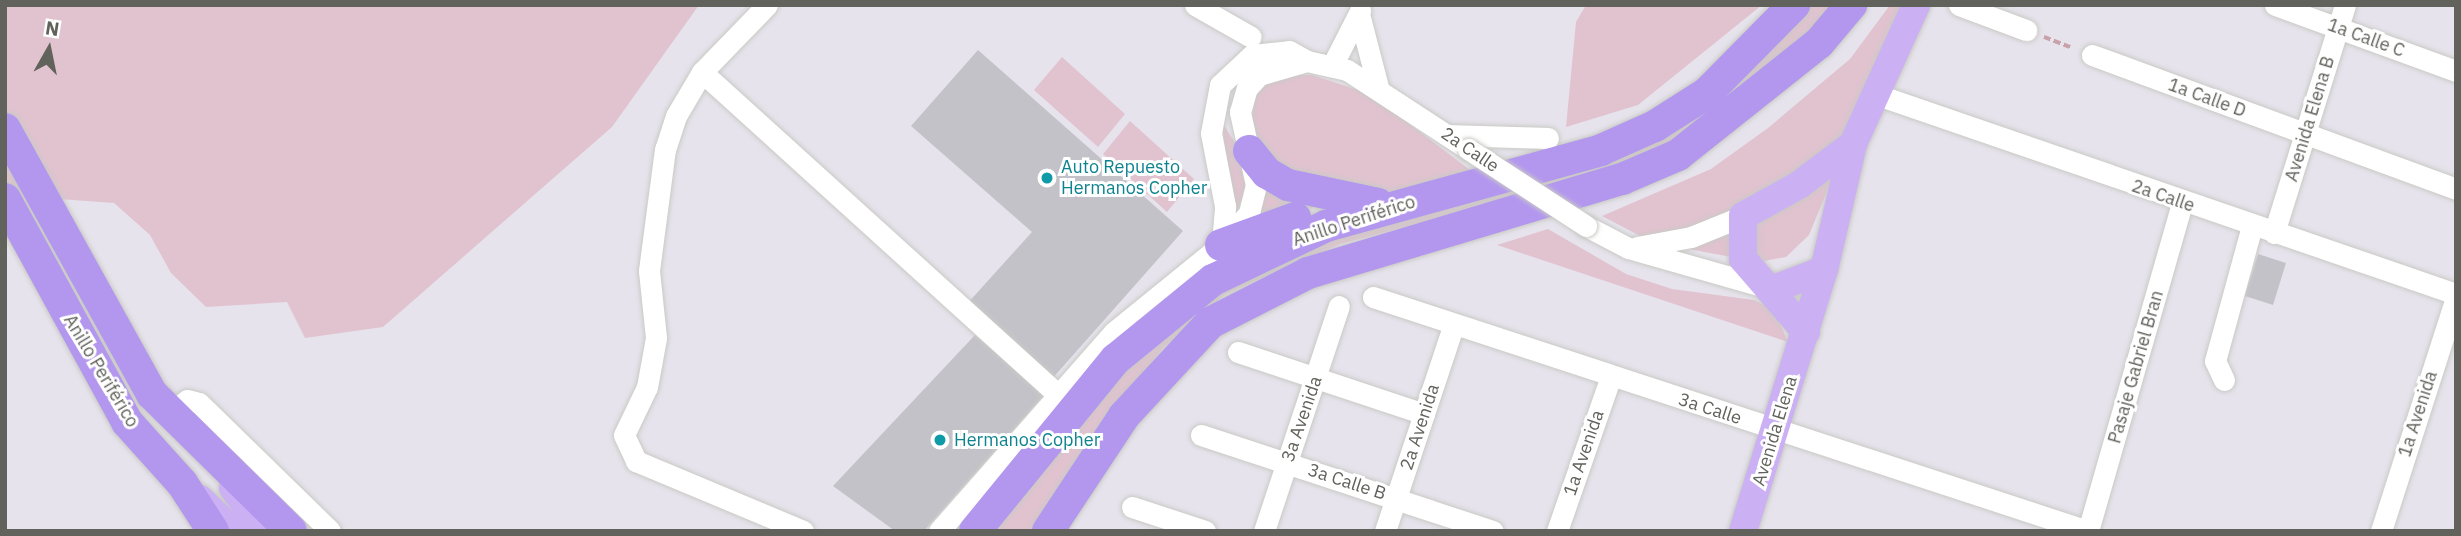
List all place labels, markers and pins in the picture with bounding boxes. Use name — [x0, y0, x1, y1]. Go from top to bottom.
place label: Auto Repuesto Hermanos Copher — [1061, 157, 1207, 200]
marker: Auto Repuesto Hermanos Copher — [1039, 170, 1055, 186]
place label: Hermanos Copher — [954, 429, 1100, 451]
marker: Hermanos Copher — [932, 432, 948, 448]

